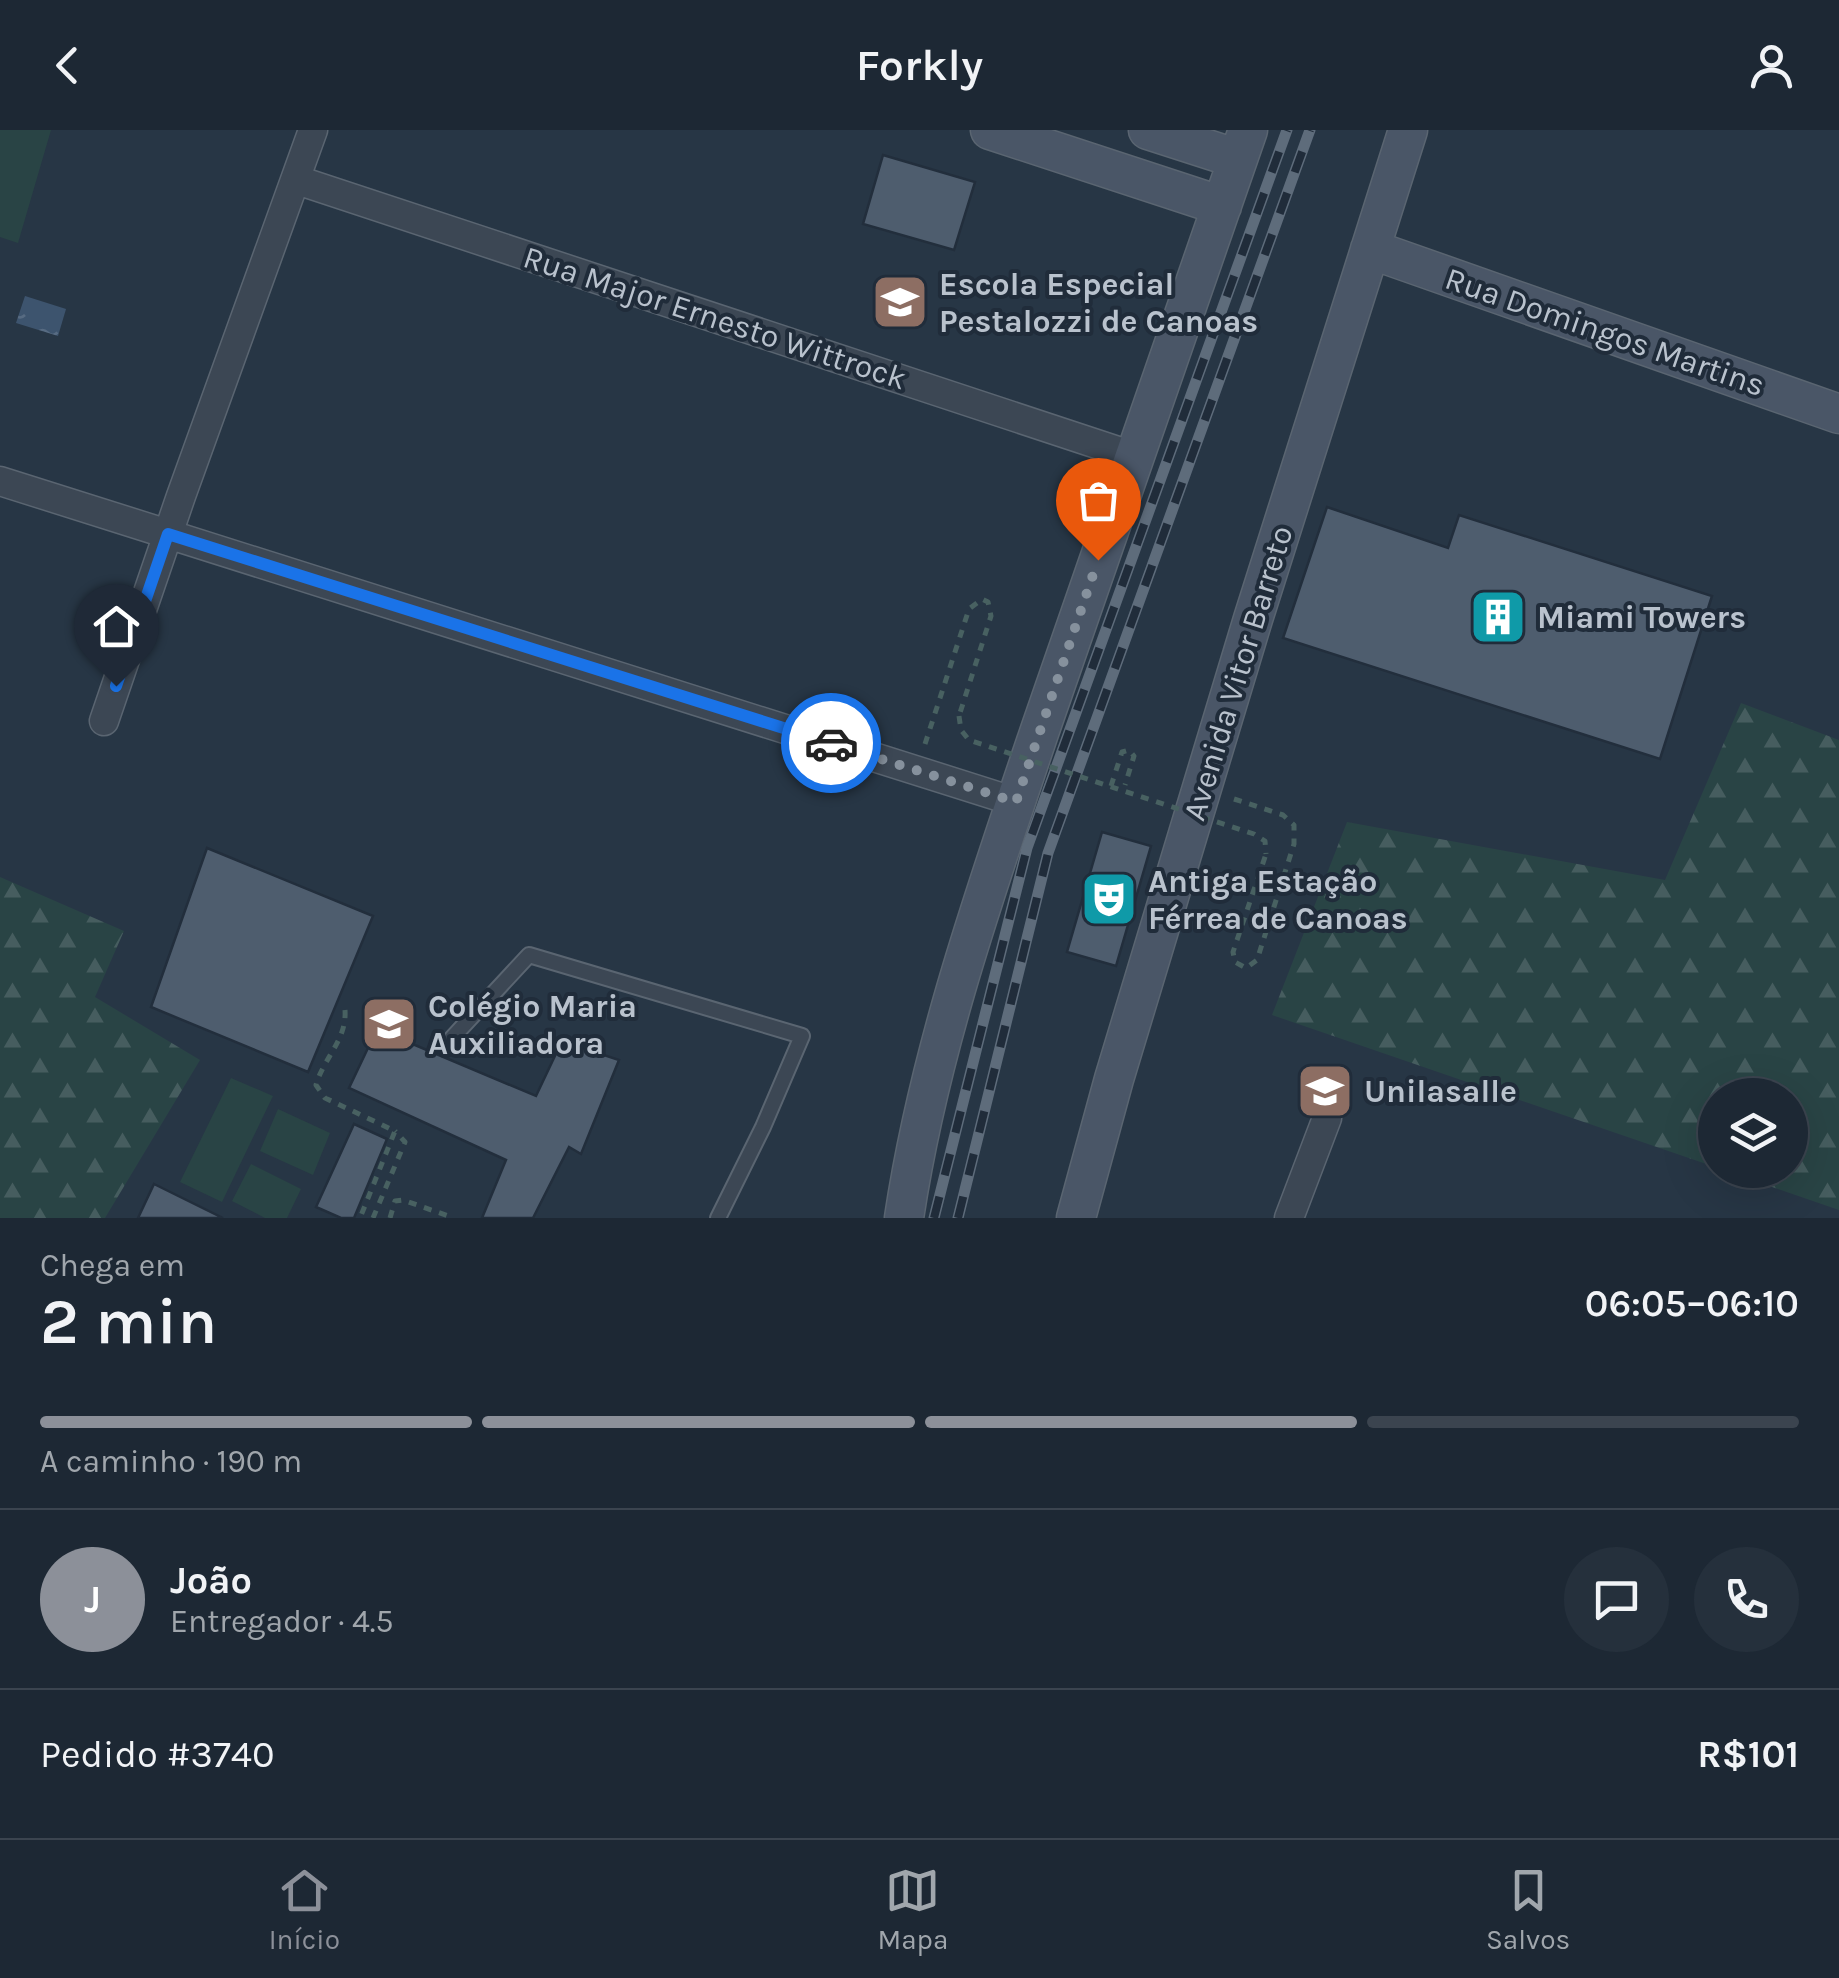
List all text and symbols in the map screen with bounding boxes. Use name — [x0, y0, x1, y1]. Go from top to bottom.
icon: back — [40, 38, 95, 93]
icon: person — [1744, 38, 1799, 93]
text: Forkly — [856, 39, 983, 91]
street label: Rua Major Ernesto Wittrock — [519, 239, 911, 397]
street label: Rua Domingos Martins — [1440, 260, 1770, 404]
place label: Escola Especial Pestalozzi de Canoas — [939, 266, 1258, 340]
school or university icon: Escola Especial Pestalozzi de Canoas — [870, 272, 930, 332]
pin — [1056, 458, 1141, 561]
icon: bag — [1071, 473, 1126, 528]
street label: Avenida Vitor Barreto — [1176, 521, 1300, 825]
pin — [74, 584, 159, 687]
building icon: Miami Towers — [1468, 587, 1528, 647]
icon: home — [89, 599, 144, 654]
place label: Miami Towers — [1537, 599, 1746, 636]
courier — [781, 693, 881, 793]
icon: car — [804, 716, 859, 771]
place label: Antiga Estação Férrea de Canoas — [1148, 863, 1408, 937]
theatre icon: Antiga Estação Férrea de Canoas — [1079, 869, 1139, 929]
place label: Colégio Maria Auxiliadora — [428, 988, 637, 1062]
school or university icon: Colégio Maria Auxiliadora — [359, 994, 419, 1054]
school or university icon: Unilasalle — [1295, 1061, 1355, 1121]
place label: Unilasalle — [1364, 1073, 1517, 1110]
map controls — [1698, 1078, 1808, 1188]
button: layers — [1698, 1078, 1808, 1188]
text: Chega em — [40, 1247, 185, 1284]
text: 06:05–06:10 — [1585, 1281, 1799, 1326]
text: 2 min — [40, 1283, 217, 1359]
text: A caminho · 190 m — [40, 1443, 302, 1480]
button: chat — [1564, 1547, 1669, 1652]
button: phone — [1694, 1547, 1799, 1652]
text: João — [170, 1558, 252, 1603]
text: J — [84, 1577, 101, 1622]
text: Entregador · 4.5 — [170, 1603, 394, 1640]
text: Pedido #3740 — [40, 1732, 275, 1777]
text: R$101 — [1697, 1732, 1799, 1777]
tab: Início — [269, 1863, 340, 1956]
tab: Mapa — [877, 1863, 948, 1956]
tab: Salvos — [1486, 1863, 1570, 1956]

